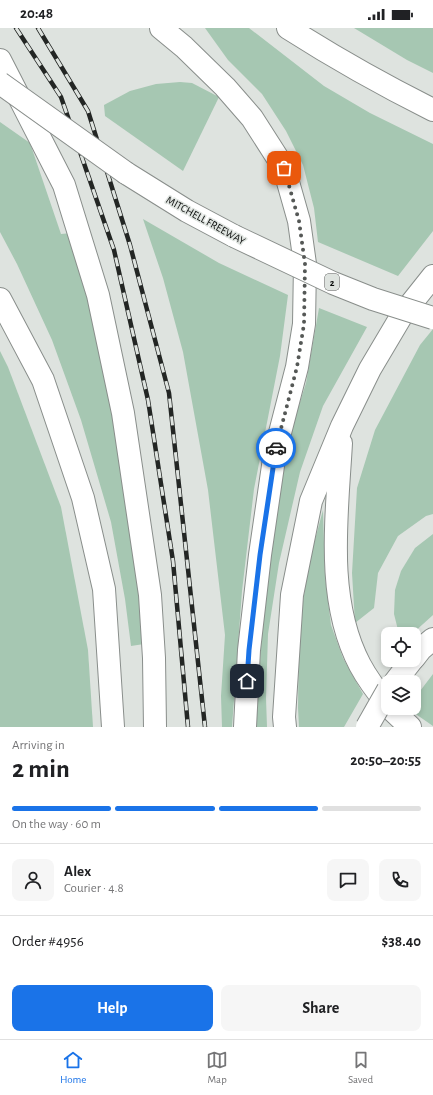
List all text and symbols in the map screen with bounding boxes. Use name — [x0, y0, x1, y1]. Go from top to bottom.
text: 20:48 — [20, 6, 53, 21]
pin — [267, 151, 301, 185]
icon: bag — [273, 157, 295, 179]
street label: MITCHELL FREEWAY — [164, 194, 247, 247]
road number: 2 — [325, 274, 339, 290]
courier — [256, 428, 296, 468]
icon: car — [265, 437, 287, 459]
map controls — [381, 627, 421, 715]
button: locate — [381, 627, 421, 667]
pin — [230, 664, 264, 698]
icon: home — [236, 670, 258, 692]
button: layers — [381, 675, 421, 715]
text: Arriving in — [12, 739, 65, 752]
text: 20:50–20:55 — [350, 753, 421, 768]
text: 2 min — [12, 756, 70, 782]
text: On the way · 60 m — [12, 818, 101, 831]
button: person — [12, 859, 54, 901]
button: chat — [327, 859, 369, 901]
button: phone — [379, 859, 421, 901]
text: Alex — [64, 864, 91, 879]
text: Courier · 4.8 — [64, 882, 124, 895]
text: Order #4956 — [12, 934, 84, 949]
text: $38.40 — [382, 934, 421, 949]
button: Help — [12, 985, 213, 1031]
button: Share — [221, 985, 421, 1031]
tab: Home — [60, 1049, 86, 1086]
tab: Map — [206, 1049, 228, 1086]
tab: Saved — [348, 1049, 373, 1086]

